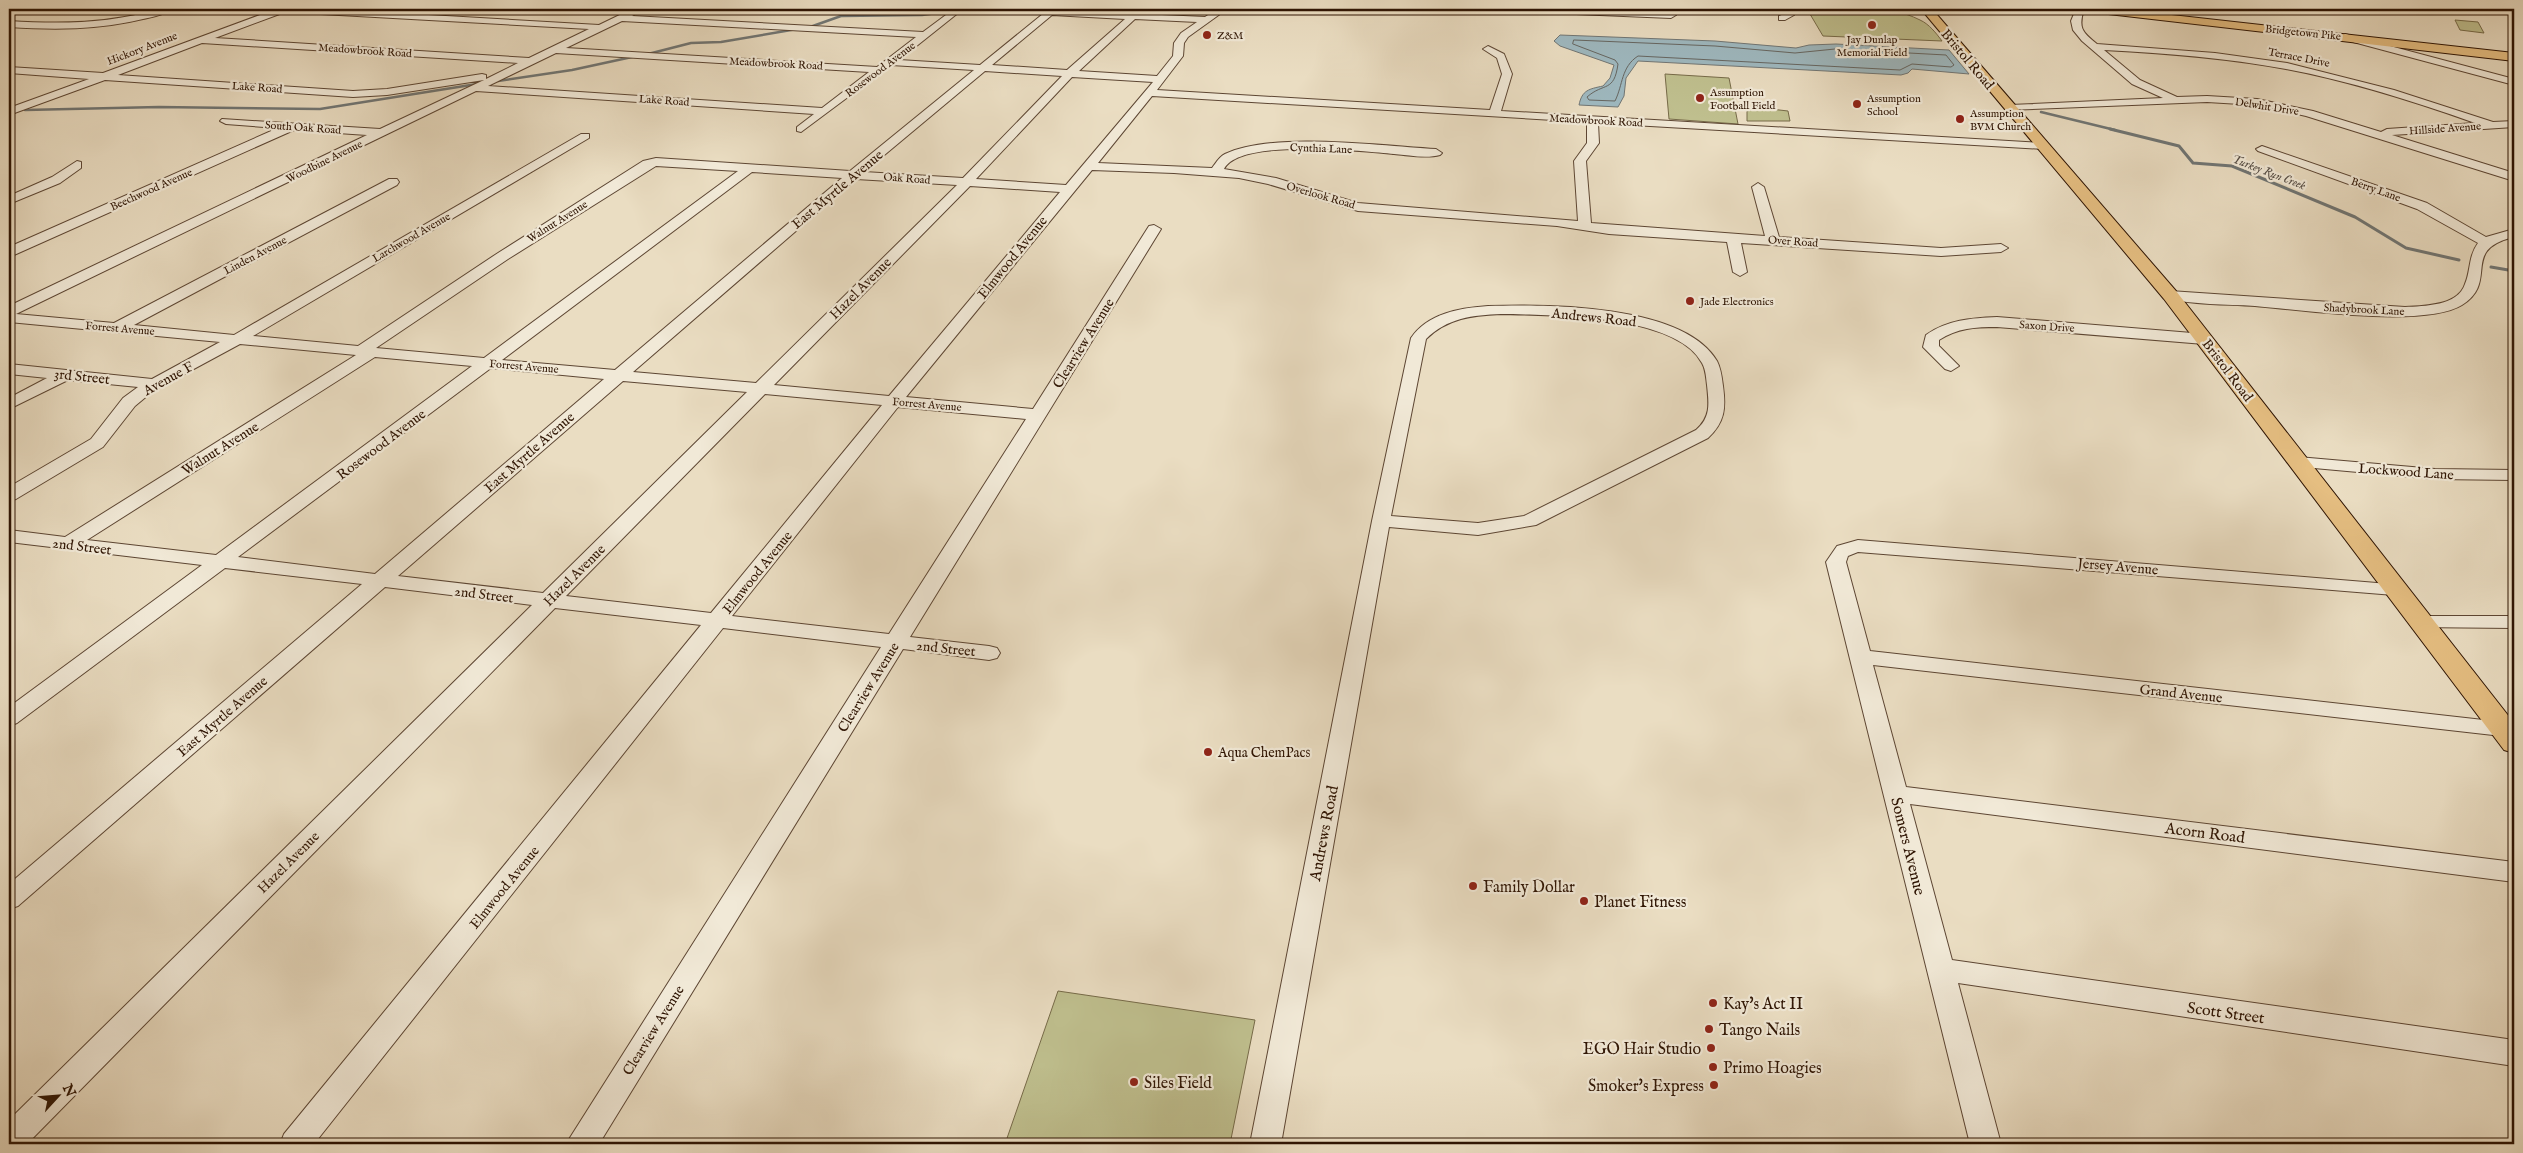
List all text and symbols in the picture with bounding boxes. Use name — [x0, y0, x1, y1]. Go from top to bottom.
marker: Jay Dunlap Memorial Field — [1866, 19, 1878, 31]
street label: Bridgetown Pike — [2264, 22, 2342, 44]
street label: Bristol Road — [1937, 26, 1998, 94]
street label: Hickory Avenue — [105, 29, 180, 69]
marker: Z&M — [1201, 29, 1213, 41]
place label: Z&M — [1217, 29, 1244, 43]
place label: Jay Dunlap Memorial Field — [1837, 33, 1907, 60]
street label: Rosewood Avenue — [843, 39, 918, 101]
street label: Meadowbrook Road — [318, 41, 412, 61]
street label: Terrace Drive — [2267, 45, 2331, 71]
street label: Meadowbrook Road — [729, 55, 823, 73]
street label: Lake Road — [231, 79, 283, 97]
place label: Assumption Football Field — [1709, 86, 1775, 113]
street label: Lake Road — [638, 92, 690, 110]
marker: Assumption Football Field — [1694, 92, 1706, 104]
place label: Assumption School — [1866, 92, 1921, 119]
street label: Delwhit Drive — [2234, 95, 2300, 119]
marker: Assumption School — [1851, 98, 1863, 110]
place label: Assumption BVM Church — [1969, 107, 2031, 134]
street label: Meadowbrook Road — [1549, 112, 1643, 130]
marker: Assumption BVM Church — [1954, 113, 1966, 125]
street label: South Oak Road — [264, 118, 342, 138]
street label: Hillside Avenue — [2409, 119, 2482, 138]
street label: Woodbine Avenue — [284, 137, 365, 186]
street label: Cynthia Lane — [1290, 141, 1352, 157]
street label: East Myrtle Avenue — [788, 146, 888, 233]
water label: Turkey Run Creek — [2230, 152, 2308, 193]
street label: Beechwood Avenue — [108, 165, 195, 214]
street label: Oak Road — [883, 170, 931, 188]
street label: Berry Lane — [2349, 175, 2402, 205]
street label: Overlook Road — [1285, 179, 1357, 213]
street label: Walnut Avenue — [525, 198, 590, 246]
street label: Larchwood Avenue — [370, 210, 453, 266]
street label: Elmwood Avenue — [974, 212, 1052, 303]
street label: Linden Avenue — [222, 233, 289, 278]
street label: Over Road — [1767, 233, 1819, 251]
street label: Hazel Avenue — [826, 253, 896, 324]
street label: Clearview Avenue — [1049, 295, 1119, 392]
marker: Jade Electronics — [1684, 295, 1696, 307]
place label: Jade Electronics — [1698, 295, 1774, 309]
street label: Shadybrook Lane — [2323, 301, 2405, 319]
street label: Andrews Road — [1550, 305, 1638, 331]
street label: Saxon Drive — [2019, 318, 2075, 336]
street label: Forrest Avenue — [85, 319, 155, 339]
street label: Bristol Road — [2198, 336, 2257, 406]
street label: Forrest Avenue — [489, 357, 559, 377]
street label: Avenue F — [139, 358, 197, 400]
street label: 3rd Street — [53, 365, 111, 389]
street label: Forrest Avenue — [892, 395, 962, 415]
street label: Rosewood Avenue — [333, 405, 430, 484]
street label: East Myrtle Avenue — [481, 408, 579, 497]
street label: Walnut Avenue — [179, 418, 263, 480]
street label: Lockwood Lane — [2358, 460, 2455, 484]
street label: Elmwood Avenue — [719, 527, 797, 618]
street label: 2nd Street — [51, 534, 113, 560]
street label: Hazel Avenue — [540, 540, 610, 611]
street label: Jersey Avenue — [2075, 554, 2160, 580]
street label: 2nd Street — [453, 582, 515, 608]
street label: 2nd Street — [915, 637, 977, 661]
street label: Clearview Avenue — [834, 639, 904, 736]
street label: East Myrtle Avenue — [174, 672, 272, 761]
street label: Grand Avenue — [2139, 681, 2224, 707]
place label: Aqua ChemPacs — [1217, 744, 1310, 762]
marker: Aqua ChemPacs — [1202, 746, 1214, 758]
street label: Andrews Road — [1306, 783, 1344, 884]
street label: Somers Avenue — [1885, 795, 1929, 898]
street label: Acorn Road — [2163, 819, 2246, 849]
street label: Hazel Avenue — [254, 827, 324, 898]
street label: Elmwood Avenue — [466, 842, 544, 933]
place label: Family Dollar — [1483, 878, 1575, 898]
marker: Family Dollar — [1467, 880, 1479, 892]
place label: Planet Fitness — [1594, 893, 1687, 913]
marker: Planet Fitness — [1578, 895, 1590, 907]
street label: Clearview Avenue — [619, 982, 689, 1079]
place label: Kay's Act II — [1723, 995, 1803, 1015]
marker: Kay's Act II — [1707, 997, 1719, 1009]
street label: Scott Street — [2186, 999, 2266, 1029]
place label: Tango Nails — [1719, 1021, 1801, 1041]
marker: Tango Nails — [1703, 1023, 1715, 1035]
place label: EGO Hair Studio — [1583, 1040, 1701, 1060]
marker: EGO Hair Studio — [1705, 1042, 1717, 1054]
place label: Primo Hoagies — [1723, 1059, 1822, 1079]
marker: Primo Hoagies — [1707, 1061, 1719, 1073]
north arrow — [32, 1070, 82, 1120]
place label: Siles Field — [1144, 1074, 1212, 1094]
marker: Siles Field — [1128, 1076, 1140, 1088]
place label: Smoker's Express — [1588, 1077, 1704, 1097]
marker: Smoker's Express — [1708, 1079, 1720, 1091]
text: N — [58, 1080, 80, 1100]

